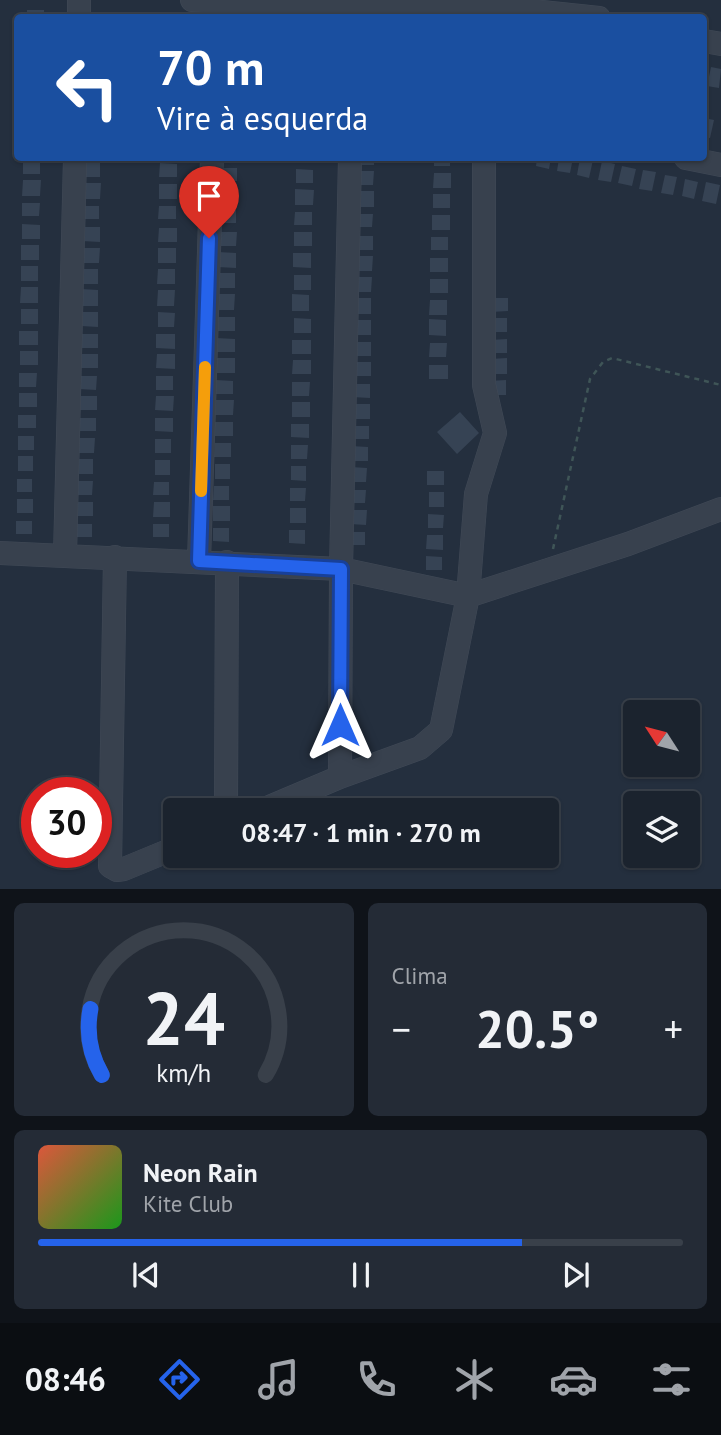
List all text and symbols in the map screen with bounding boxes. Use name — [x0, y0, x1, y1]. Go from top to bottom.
text: 70 m — [157, 35, 264, 99]
icon: left — [42, 42, 133, 133]
text: Vire à esquerda — [157, 97, 368, 139]
pin — [179, 166, 239, 238]
icon: arrive — [190, 177, 228, 215]
position arrow — [303, 688, 377, 762]
north arrow — [623, 700, 700, 777]
map controls — [623, 700, 700, 868]
speed limit sign: 30 — [21, 777, 112, 868]
button: layers — [623, 791, 700, 868]
text: 08:47 · 1 min · 270 m — [241, 816, 481, 849]
text: Clima — [392, 961, 448, 990]
text: 24 — [142, 972, 225, 1066]
text: 20.5° — [475, 995, 599, 1062]
text: − — [392, 1004, 411, 1053]
text: + — [664, 1004, 683, 1053]
text: km/h — [156, 1057, 211, 1089]
text: Neon Rain — [143, 1156, 258, 1189]
text: Kite Club — [143, 1189, 233, 1218]
icon: previous — [127, 1256, 165, 1294]
icon: pause — [342, 1256, 380, 1294]
icon: next — [557, 1256, 595, 1294]
icon: directions — [155, 1355, 204, 1404]
icon: music — [254, 1355, 303, 1404]
icon: phone — [352, 1355, 401, 1404]
icon: climate — [450, 1355, 499, 1404]
icon: car — [549, 1355, 598, 1404]
icon: filters — [647, 1355, 696, 1404]
text: 08:46 — [25, 1358, 106, 1400]

